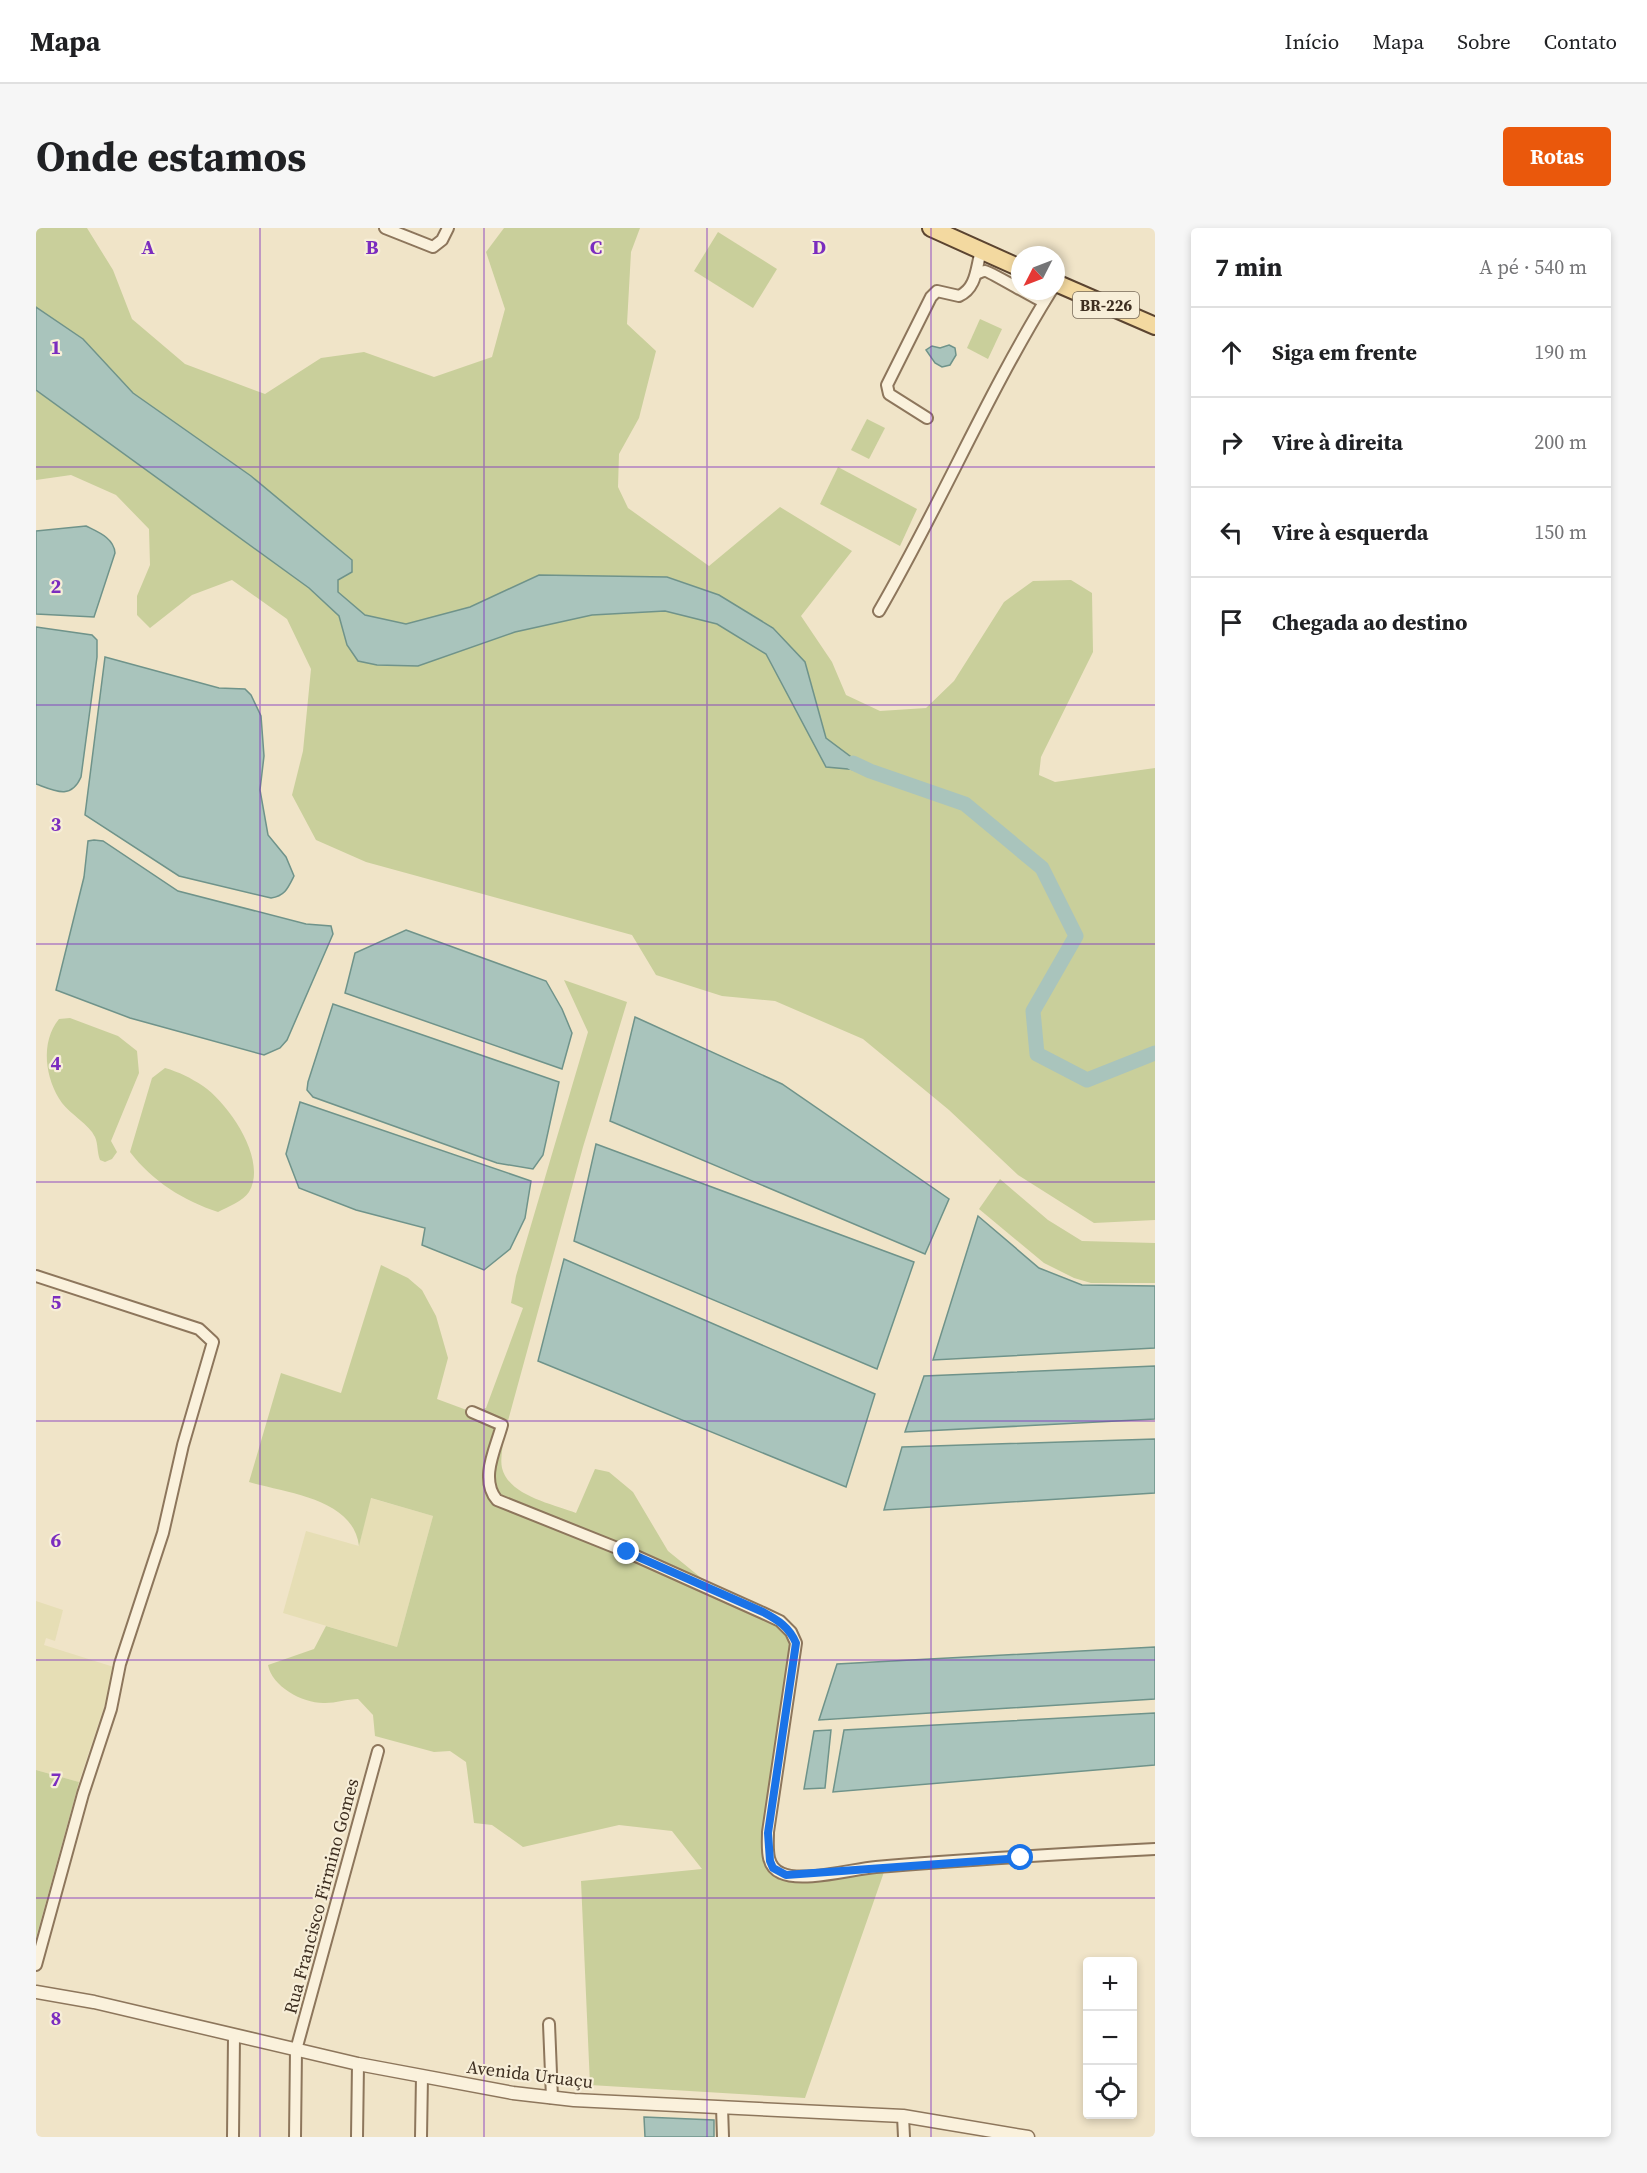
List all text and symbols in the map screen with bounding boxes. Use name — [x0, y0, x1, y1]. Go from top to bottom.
text: Mapa — [30, 22, 101, 60]
text: Início — [1285, 27, 1339, 56]
text: Mapa — [1372, 27, 1424, 56]
text: Sobre — [1457, 27, 1511, 56]
text: Contato — [1544, 27, 1617, 56]
text: Onde estamos — [36, 127, 306, 185]
button: Rotas — [1503, 127, 1611, 186]
text: A — [141, 233, 155, 261]
text: B — [365, 233, 379, 261]
text: C — [590, 233, 602, 261]
text: D — [812, 233, 826, 261]
north arrow — [1011, 246, 1065, 300]
text: 7 min — [1215, 249, 1282, 285]
text: A pé · 540 m — [1479, 253, 1587, 281]
road number: BR-226 — [1073, 292, 1139, 318]
text: 1 — [51, 333, 61, 361]
icon: ahead — [1215, 336, 1248, 369]
text: Siga em frente — [1272, 337, 1417, 367]
text: 190 m — [1534, 338, 1587, 366]
icon: right — [1215, 426, 1248, 459]
text: Vire à direita — [1272, 427, 1403, 457]
text: 200 m — [1534, 428, 1587, 456]
icon: left — [1215, 516, 1248, 549]
text: Vire à esquerda — [1272, 517, 1428, 547]
text: 150 m — [1534, 518, 1587, 546]
text: 2 — [51, 572, 62, 600]
icon: arrive — [1215, 606, 1248, 639]
text: Chegada ao destino — [1272, 607, 1467, 637]
text: 3 — [51, 810, 62, 838]
text: 4 — [51, 1049, 62, 1077]
text: 5 — [51, 1288, 62, 1316]
text: 6 — [51, 1526, 62, 1554]
route end — [613, 1538, 639, 1564]
text: 7 — [51, 1765, 62, 1793]
street label: Rua Francisco Firmino Gomes — [278, 1775, 365, 2016]
route start — [1007, 1844, 1033, 1870]
map controls — [1083, 1957, 1137, 2119]
button: + — [1083, 1957, 1137, 2011]
text: 8 — [51, 2004, 61, 2032]
button: − — [1083, 2011, 1137, 2065]
street label: Avenida Uruaçu — [465, 2054, 595, 2094]
button: locate — [1083, 2065, 1137, 2119]

